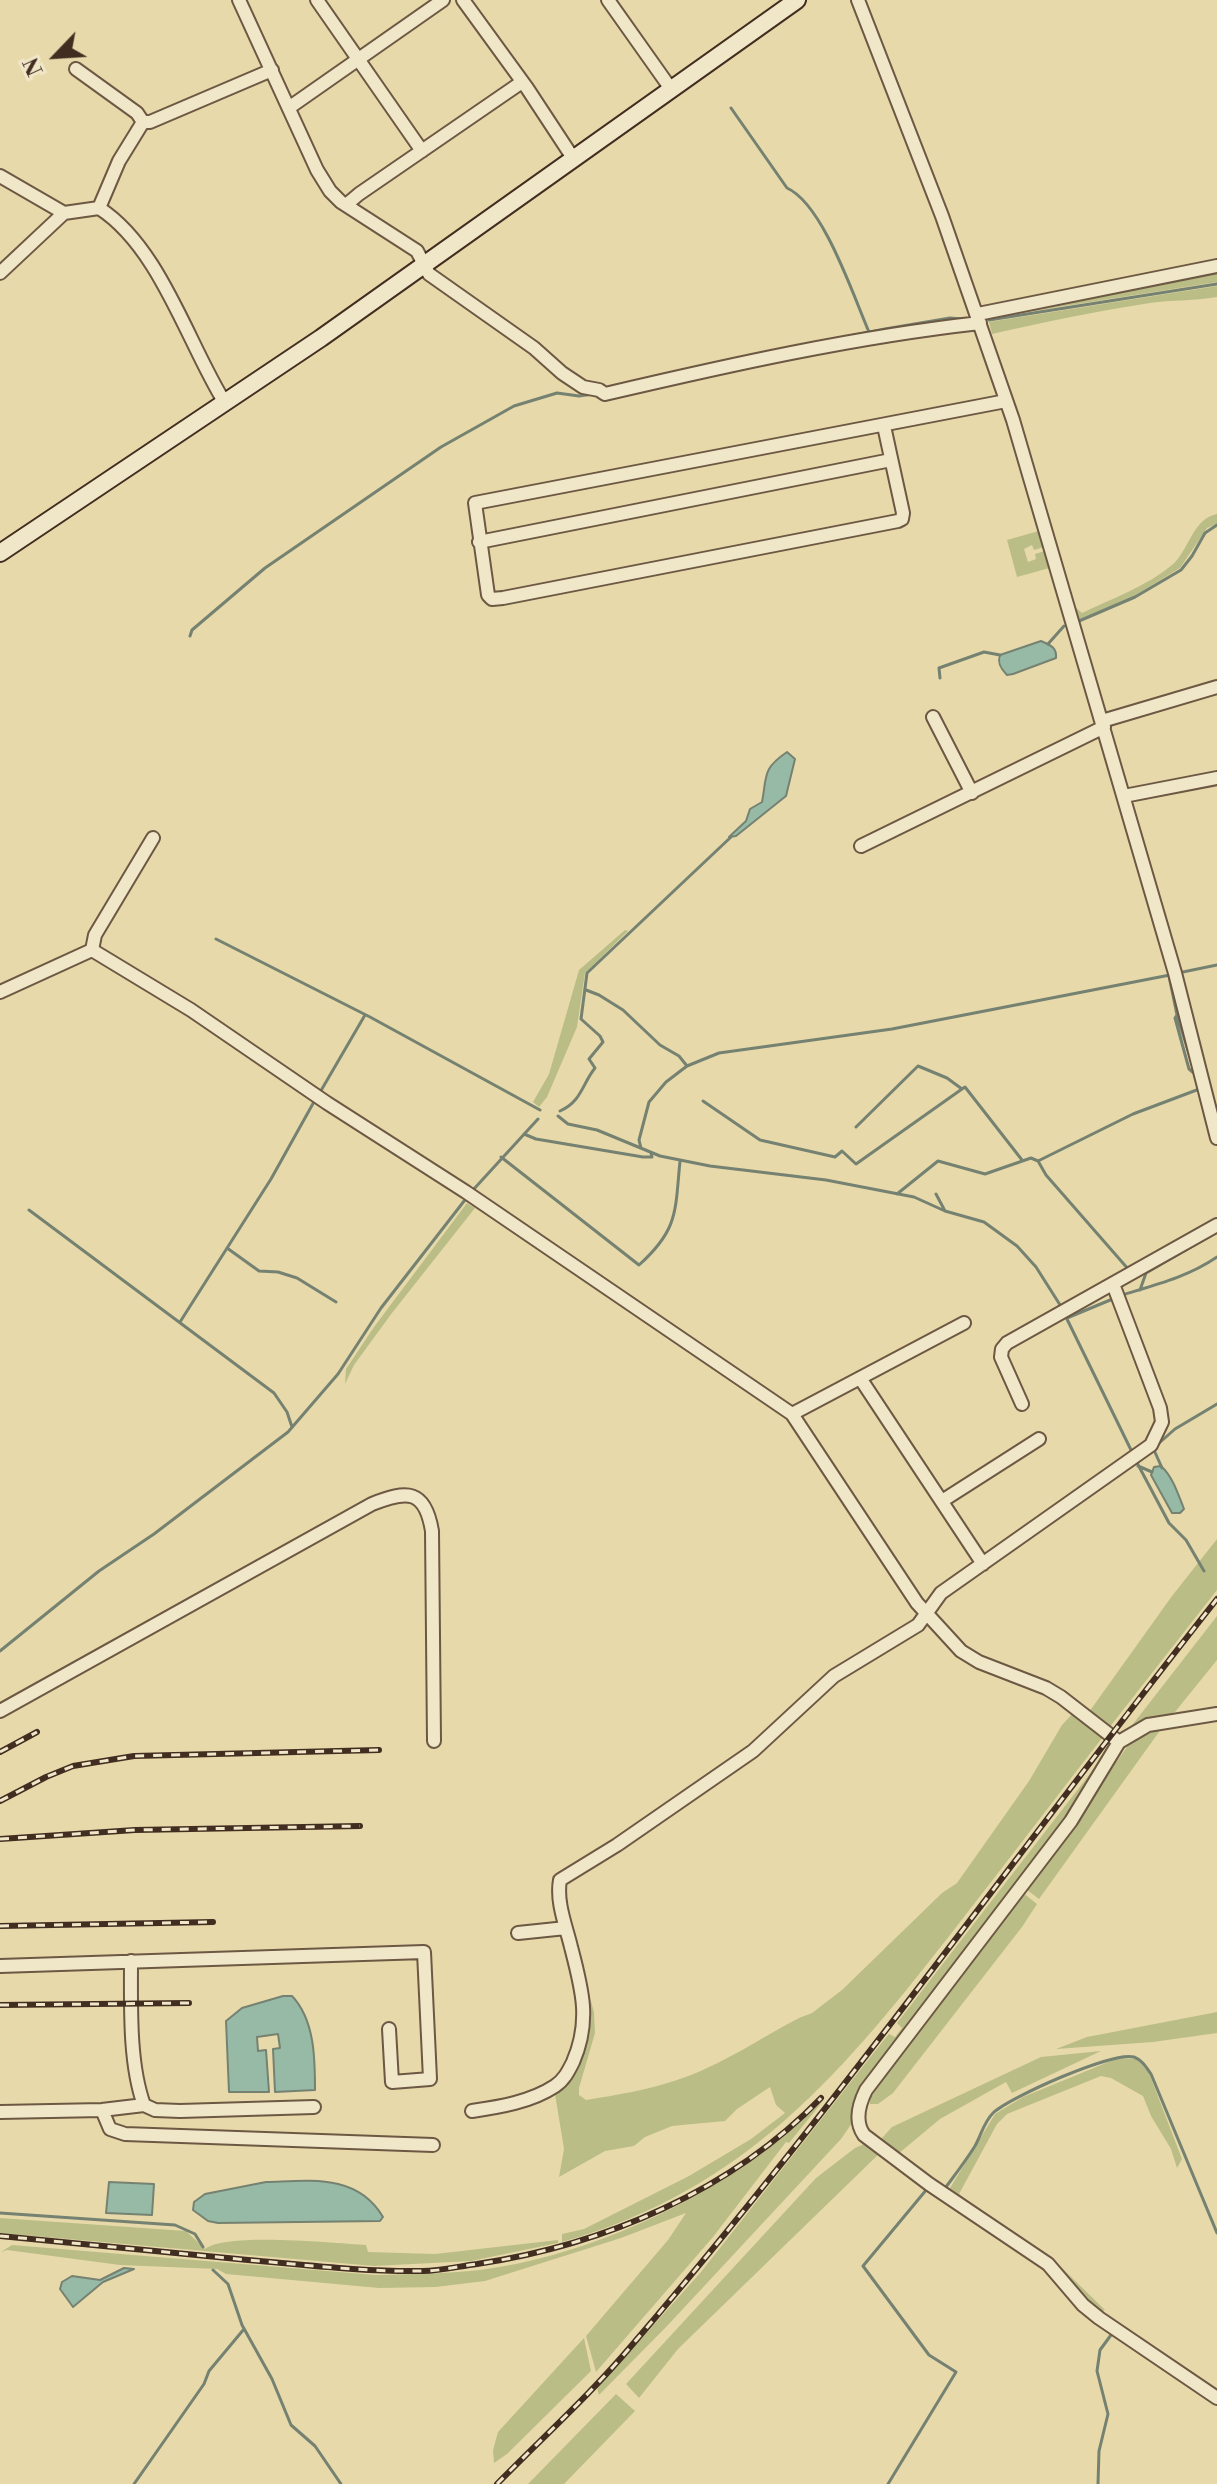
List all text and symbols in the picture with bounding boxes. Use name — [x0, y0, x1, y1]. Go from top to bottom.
north arrow — [16, 16, 96, 96]
text: N — [18, 53, 50, 80]

